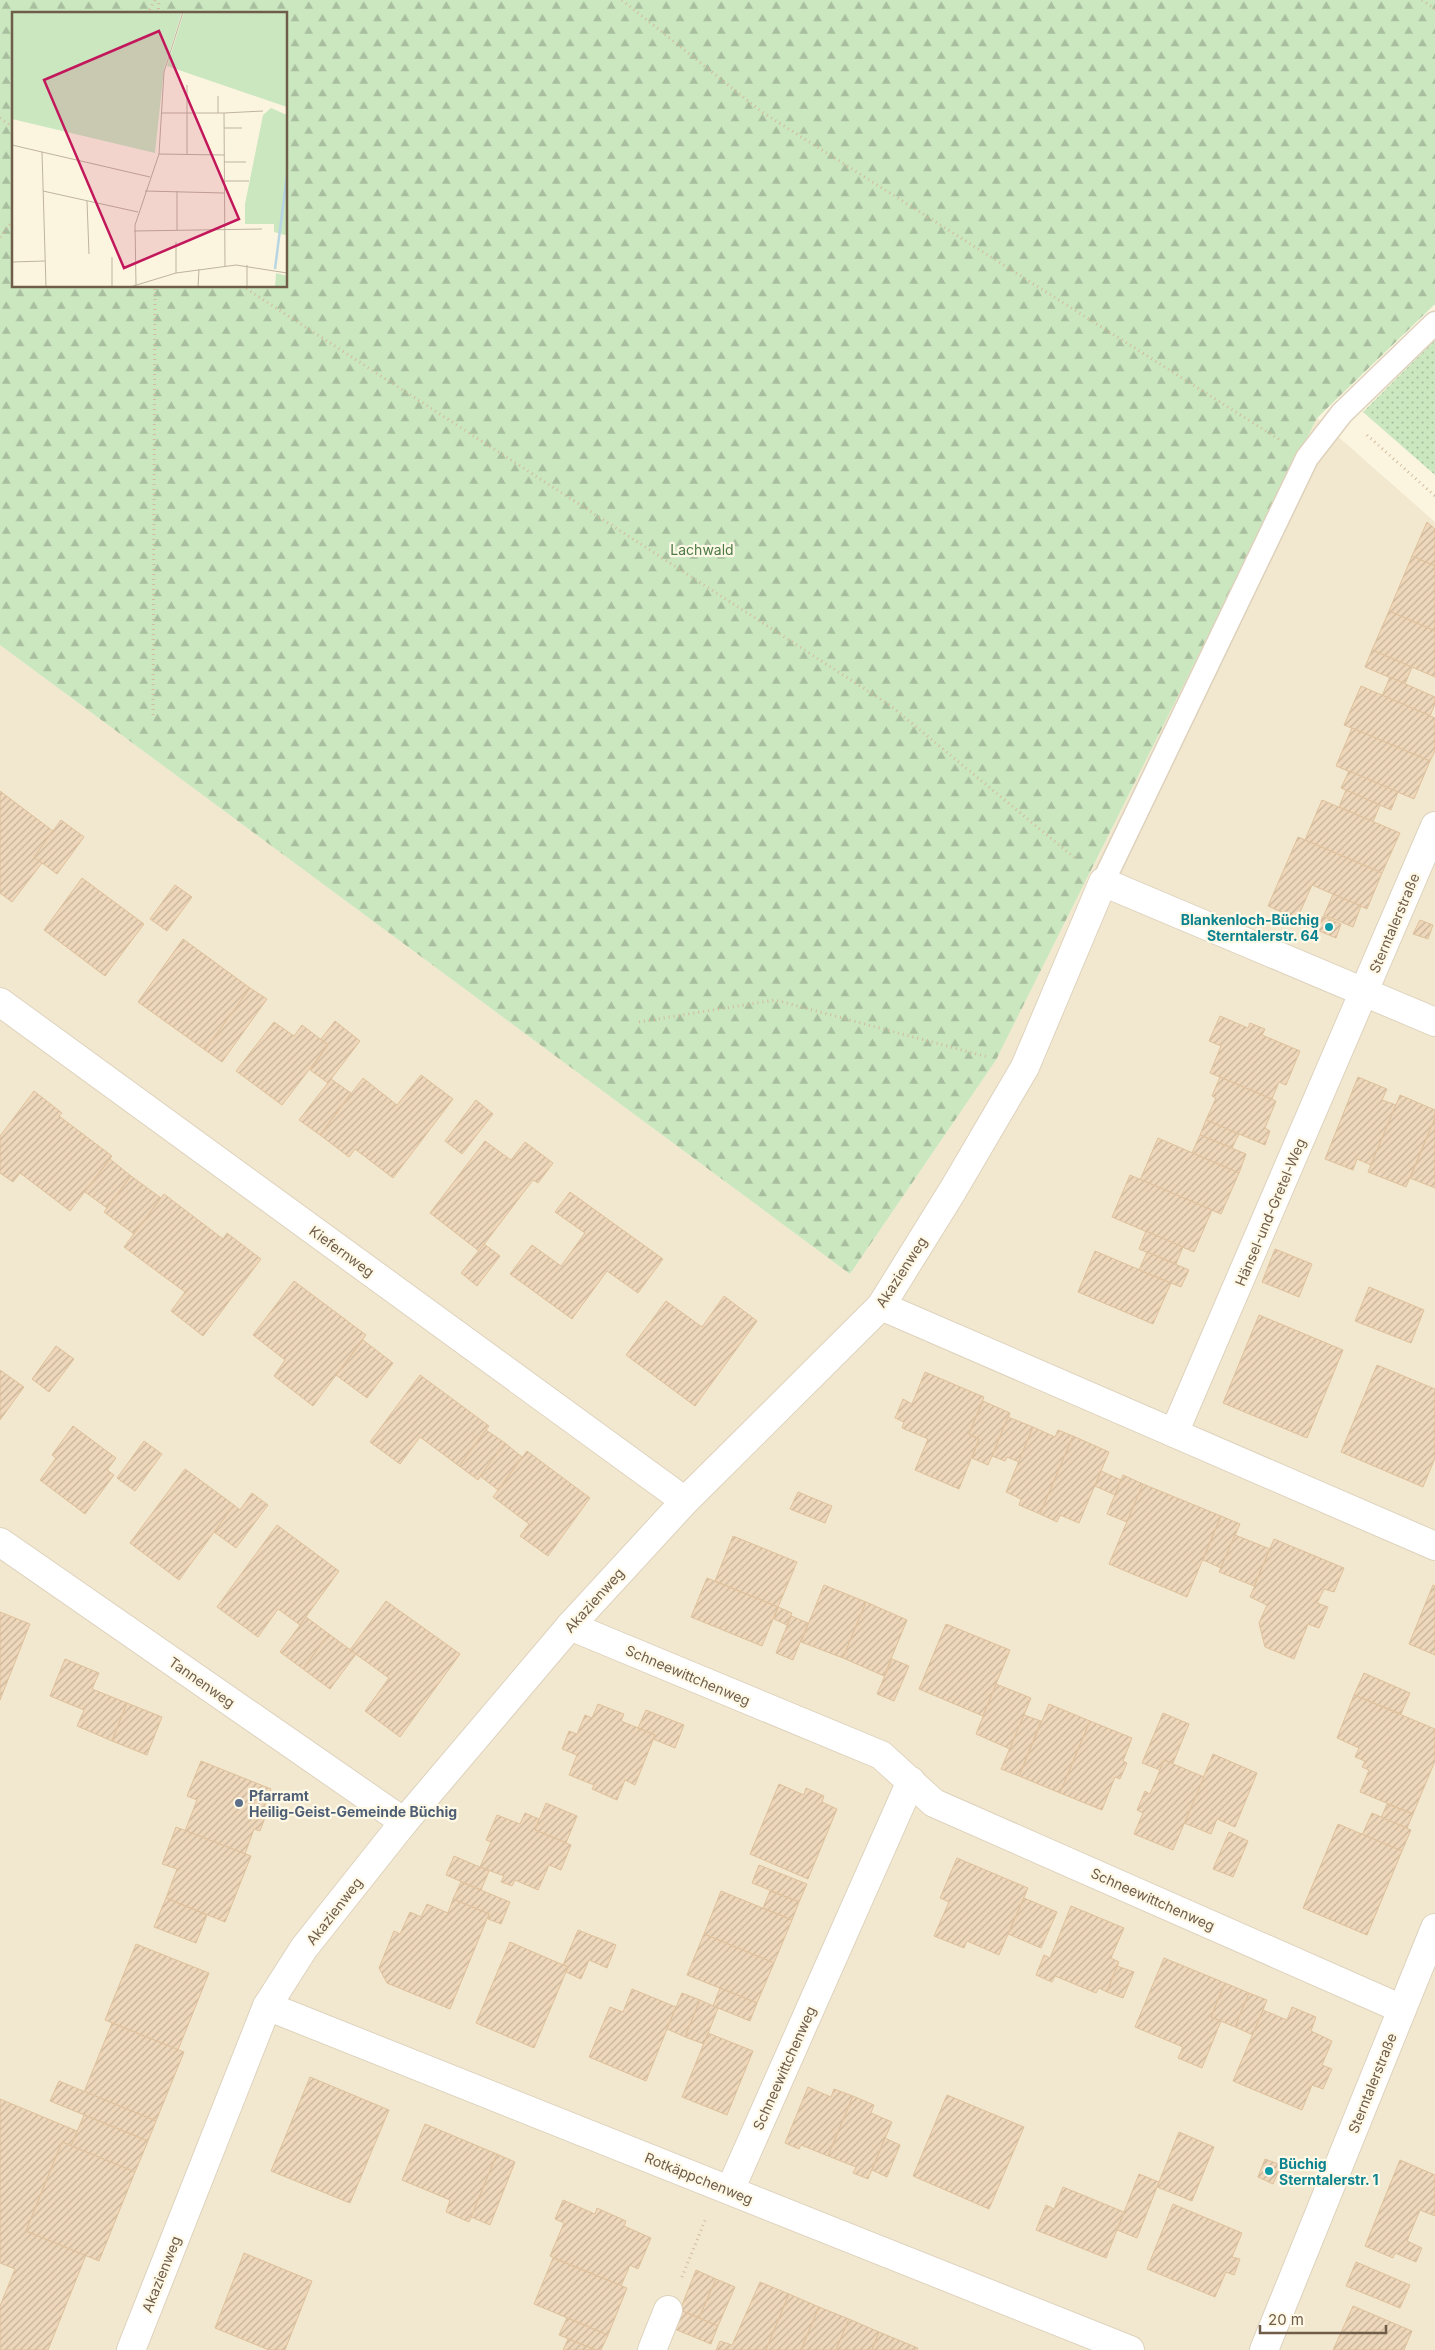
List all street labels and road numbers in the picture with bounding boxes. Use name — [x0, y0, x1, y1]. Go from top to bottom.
street label: Sterntalerstraße — [1365, 871, 1423, 975]
street label: Hänsel-und-Gretel-Weg — [1231, 1136, 1309, 1288]
street label: Kiefernweg — [306, 1222, 378, 1280]
street label: Akazienweg — [872, 1234, 930, 1310]
street label: Akazienweg — [561, 1564, 627, 1636]
street label: Schneewittchenweg — [623, 1641, 753, 1709]
street label: Tannenweg — [166, 1653, 238, 1711]
street label: Schneewittchenweg — [1088, 1864, 1218, 1934]
street label: Akazienweg — [302, 1874, 366, 1948]
street label: Schneewittchenweg — [749, 2003, 819, 2133]
street label: Sterntalerstraße — [1344, 2030, 1400, 2136]
street label: Rotkäppchenweg — [642, 2149, 756, 2207]
street label: Akazienweg — [138, 2233, 184, 2315]

